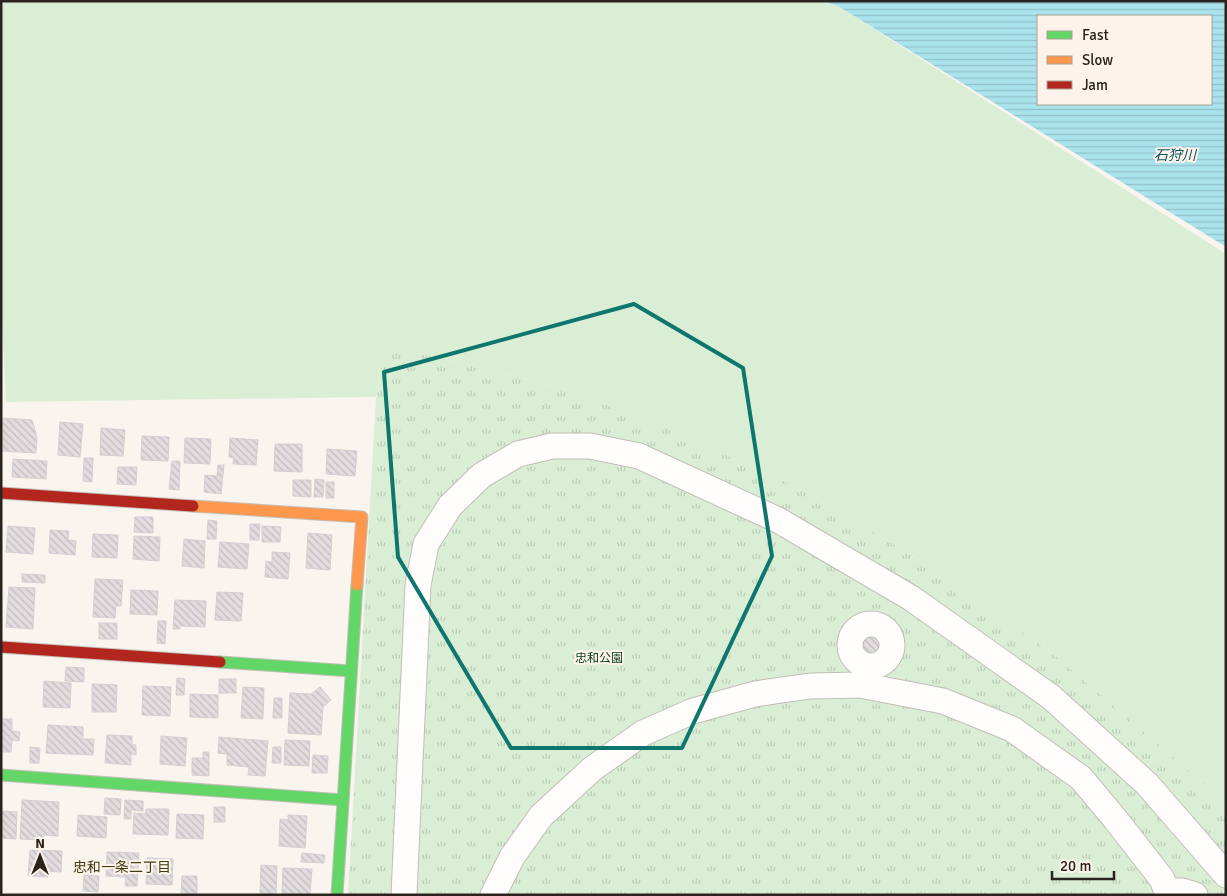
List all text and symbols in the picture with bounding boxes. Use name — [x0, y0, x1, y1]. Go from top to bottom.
legend — [1037, 15, 1212, 105]
text: Fast — [1082, 26, 1109, 44]
text: Slow — [1082, 51, 1113, 69]
text: Jam — [1082, 76, 1108, 94]
water label: 石狩川 — [1154, 147, 1198, 164]
park label: 忠和公園 — [575, 651, 623, 666]
north arrow — [15, 831, 65, 881]
text: N — [35, 835, 45, 852]
scale bar — [1052, 848, 1114, 880]
text: 20 m — [1060, 857, 1091, 875]
district label: 忠和一条二丁目 — [73, 859, 171, 876]

